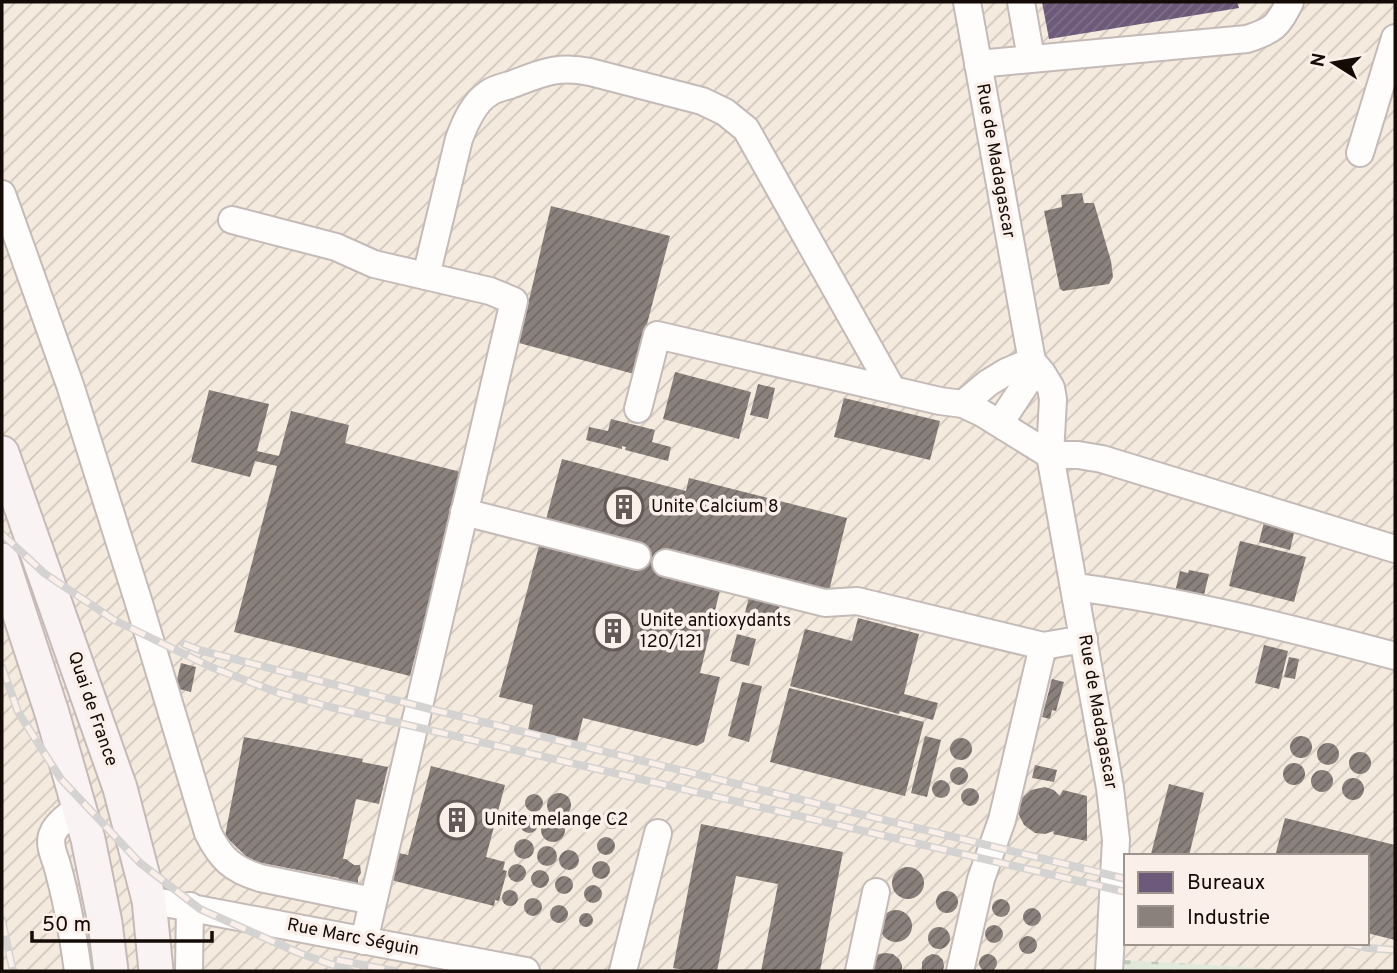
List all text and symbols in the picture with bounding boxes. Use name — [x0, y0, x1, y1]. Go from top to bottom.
north arrow — [1299, 28, 1369, 98]
text: N — [1306, 51, 1332, 69]
street label: Rue de Madagascar — [970, 82, 1020, 240]
building icon: Unite Calcium 8 — [603, 486, 645, 528]
place label: Unite Calcium 8 — [651, 496, 779, 519]
building icon: Unite antioxydants 120/121 — [592, 610, 634, 652]
place label: Unite antioxydants 120/121 — [640, 610, 791, 654]
street label: Rue de Madagascar — [1072, 633, 1122, 791]
street label: Quai de France — [62, 649, 122, 769]
building icon: Unite melange C2 — [436, 799, 478, 841]
place label: Unite melange C2 — [484, 809, 628, 832]
legend — [1124, 854, 1369, 945]
text: Bureaux — [1187, 870, 1266, 897]
scale bar — [32, 900, 212, 944]
text: Industrie — [1187, 905, 1270, 932]
text: 50 m — [42, 912, 91, 939]
street label: Rue Marc Séguin — [285, 914, 421, 962]

